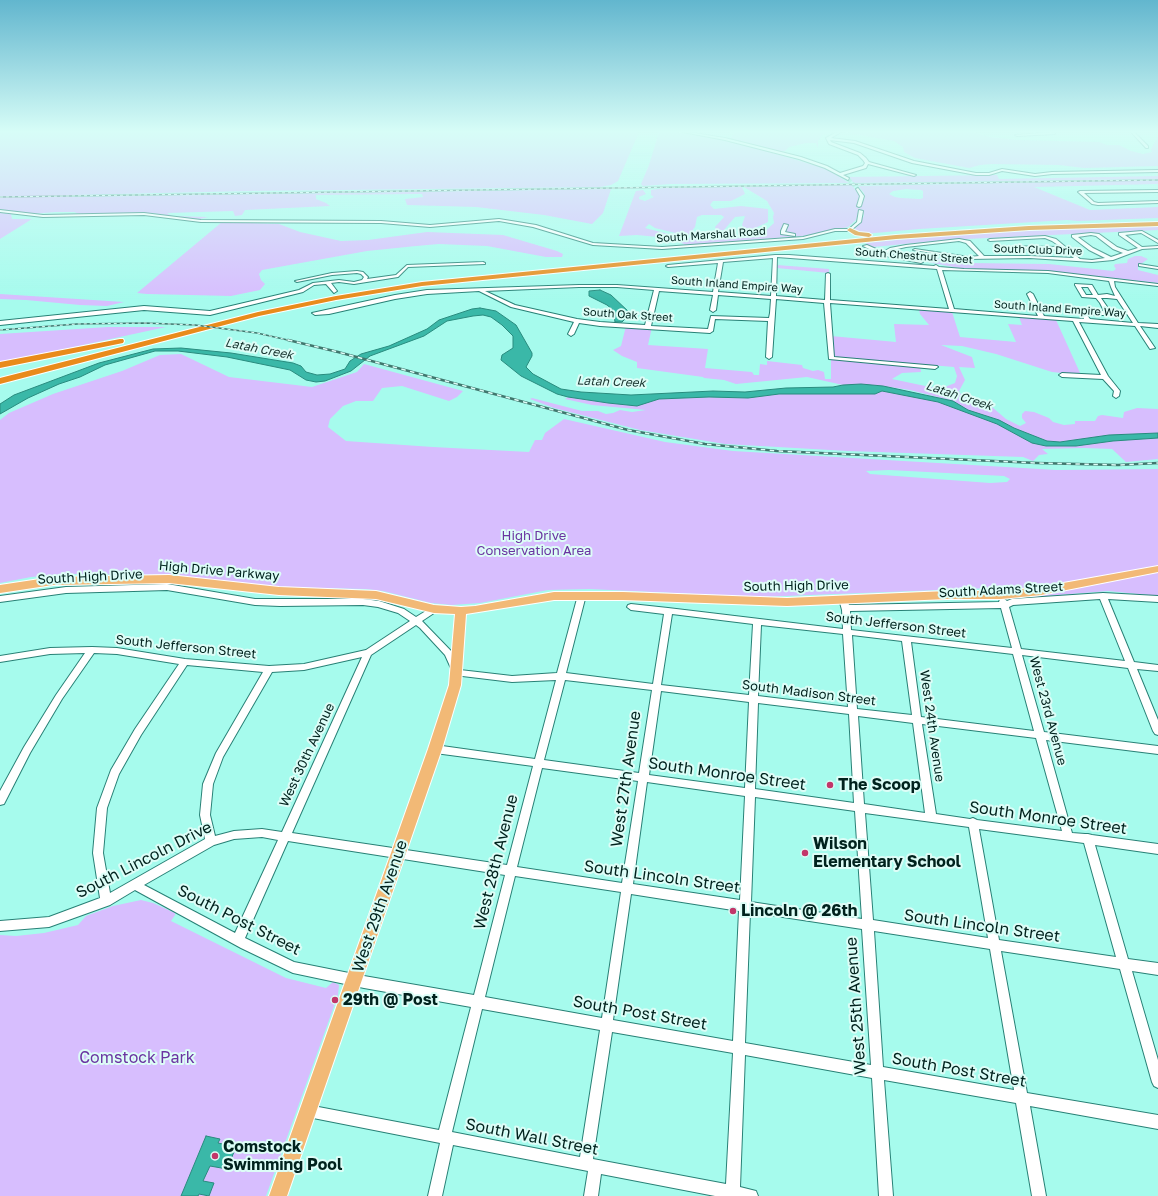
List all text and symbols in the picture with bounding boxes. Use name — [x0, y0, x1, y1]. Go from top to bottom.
street label: South Marshall Road — [656, 225, 766, 245]
street label: South Club Drive — [993, 242, 1083, 258]
street label: South Chestnut Street — [855, 245, 973, 267]
street label: South Inland Empire Way — [671, 274, 803, 296]
street label: South Inland Empire Way — [994, 298, 1126, 320]
street label: South Oak Street — [583, 305, 673, 325]
water label: Latah Creek — [224, 335, 294, 363]
water label: Latah Creek — [576, 374, 646, 390]
water label: Latah Creek — [924, 378, 994, 414]
park label: High Drive Conservation Area — [477, 528, 591, 559]
street label: High Drive Parkway — [158, 558, 280, 584]
street label: South High Drive — [37, 566, 143, 588]
street label: South High Drive — [743, 577, 849, 595]
street label: South Adams Street — [938, 579, 1064, 601]
street label: South Jefferson Street — [825, 609, 967, 641]
street label: South Jefferson Street — [115, 632, 257, 662]
street label: West 23rd Avenue — [1026, 655, 1070, 767]
street label: West 24th Avenue — [916, 669, 948, 783]
street label: South Madison Street — [741, 677, 877, 709]
street label: West 30th Avenue — [276, 701, 338, 809]
street label: West 27th Avenue — [607, 710, 645, 848]
street label: South Monroe Street — [647, 753, 807, 795]
place label: The Scoop — [838, 775, 920, 795]
marker: The Scoop — [825, 780, 835, 790]
street label: West 28th Avenue — [470, 792, 522, 932]
street label: South Monroe Street — [968, 797, 1128, 839]
street label: South Lincoln Drive — [73, 817, 215, 903]
place label: Wilson Elementary School — [813, 834, 961, 872]
street label: West 29th Avenue — [348, 837, 412, 975]
marker: Wilson Elementary School — [800, 848, 810, 858]
street label: South Lincoln Street — [583, 857, 741, 897]
street label: South Post Street — [174, 881, 304, 959]
place label: Lincoln @ 26th — [741, 901, 858, 921]
marker: Lincoln @ 26th — [728, 906, 738, 916]
street label: South Lincoln Street — [903, 906, 1061, 946]
street label: West 25th Avenue — [842, 936, 870, 1076]
place label: 29th @ Post — [343, 990, 438, 1010]
street label: South Post Street — [571, 992, 709, 1034]
marker: 29th @ Post — [330, 995, 340, 1005]
park label: Comstock Park — [79, 1048, 195, 1068]
street label: South Post Street — [890, 1049, 1028, 1091]
street label: South Wall Street — [464, 1115, 600, 1159]
place label: Comstock Swimming Pool — [223, 1137, 342, 1175]
marker: Comstock Swimming Pool — [210, 1151, 220, 1161]

